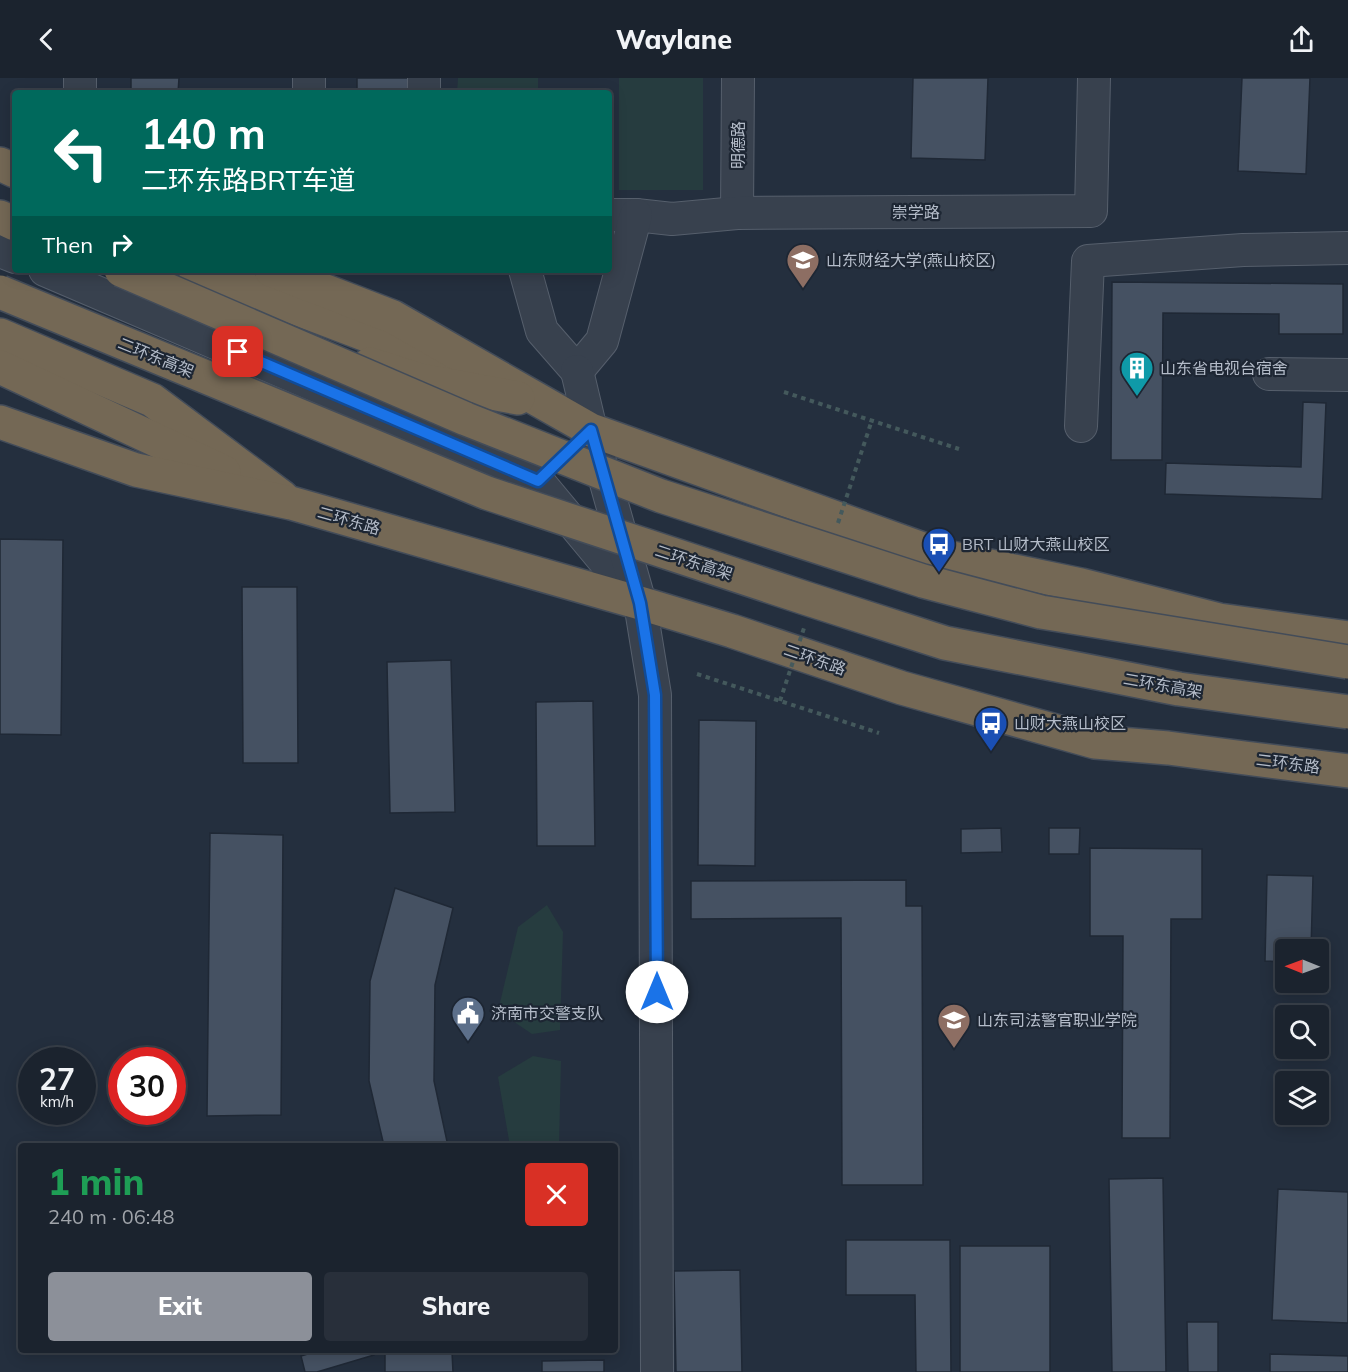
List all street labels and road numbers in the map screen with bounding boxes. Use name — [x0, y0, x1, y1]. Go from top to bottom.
street label: 明德路 — [728, 121, 748, 169]
street label: 崇学路 — [892, 202, 940, 222]
street label: 二环东高架 — [115, 333, 197, 381]
street label: 二环东路 — [315, 502, 383, 538]
street label: 二环东高架 — [653, 540, 735, 584]
street label: 二环东路 — [781, 639, 849, 679]
street label: 二环东高架 — [1122, 668, 1204, 702]
street label: 二环东路 — [1255, 749, 1321, 777]

